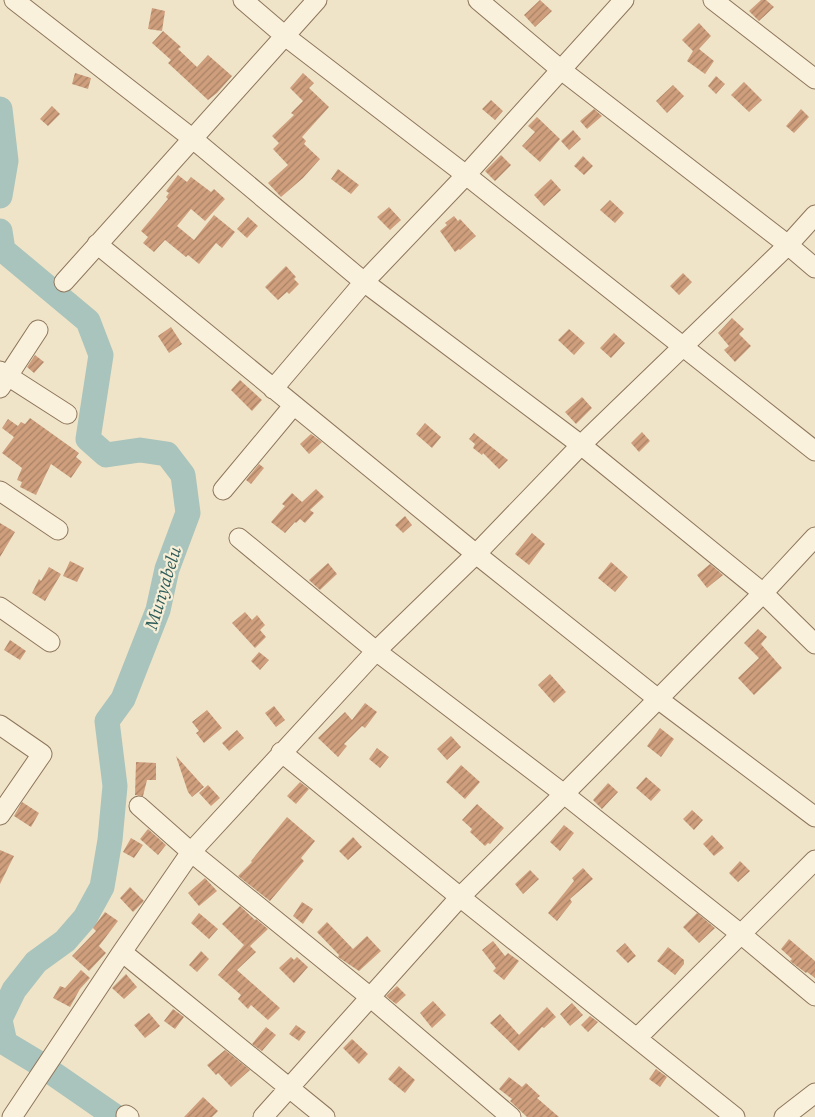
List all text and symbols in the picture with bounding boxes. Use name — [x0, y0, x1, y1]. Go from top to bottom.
water label: Munyabelu — [138, 543, 187, 633]

